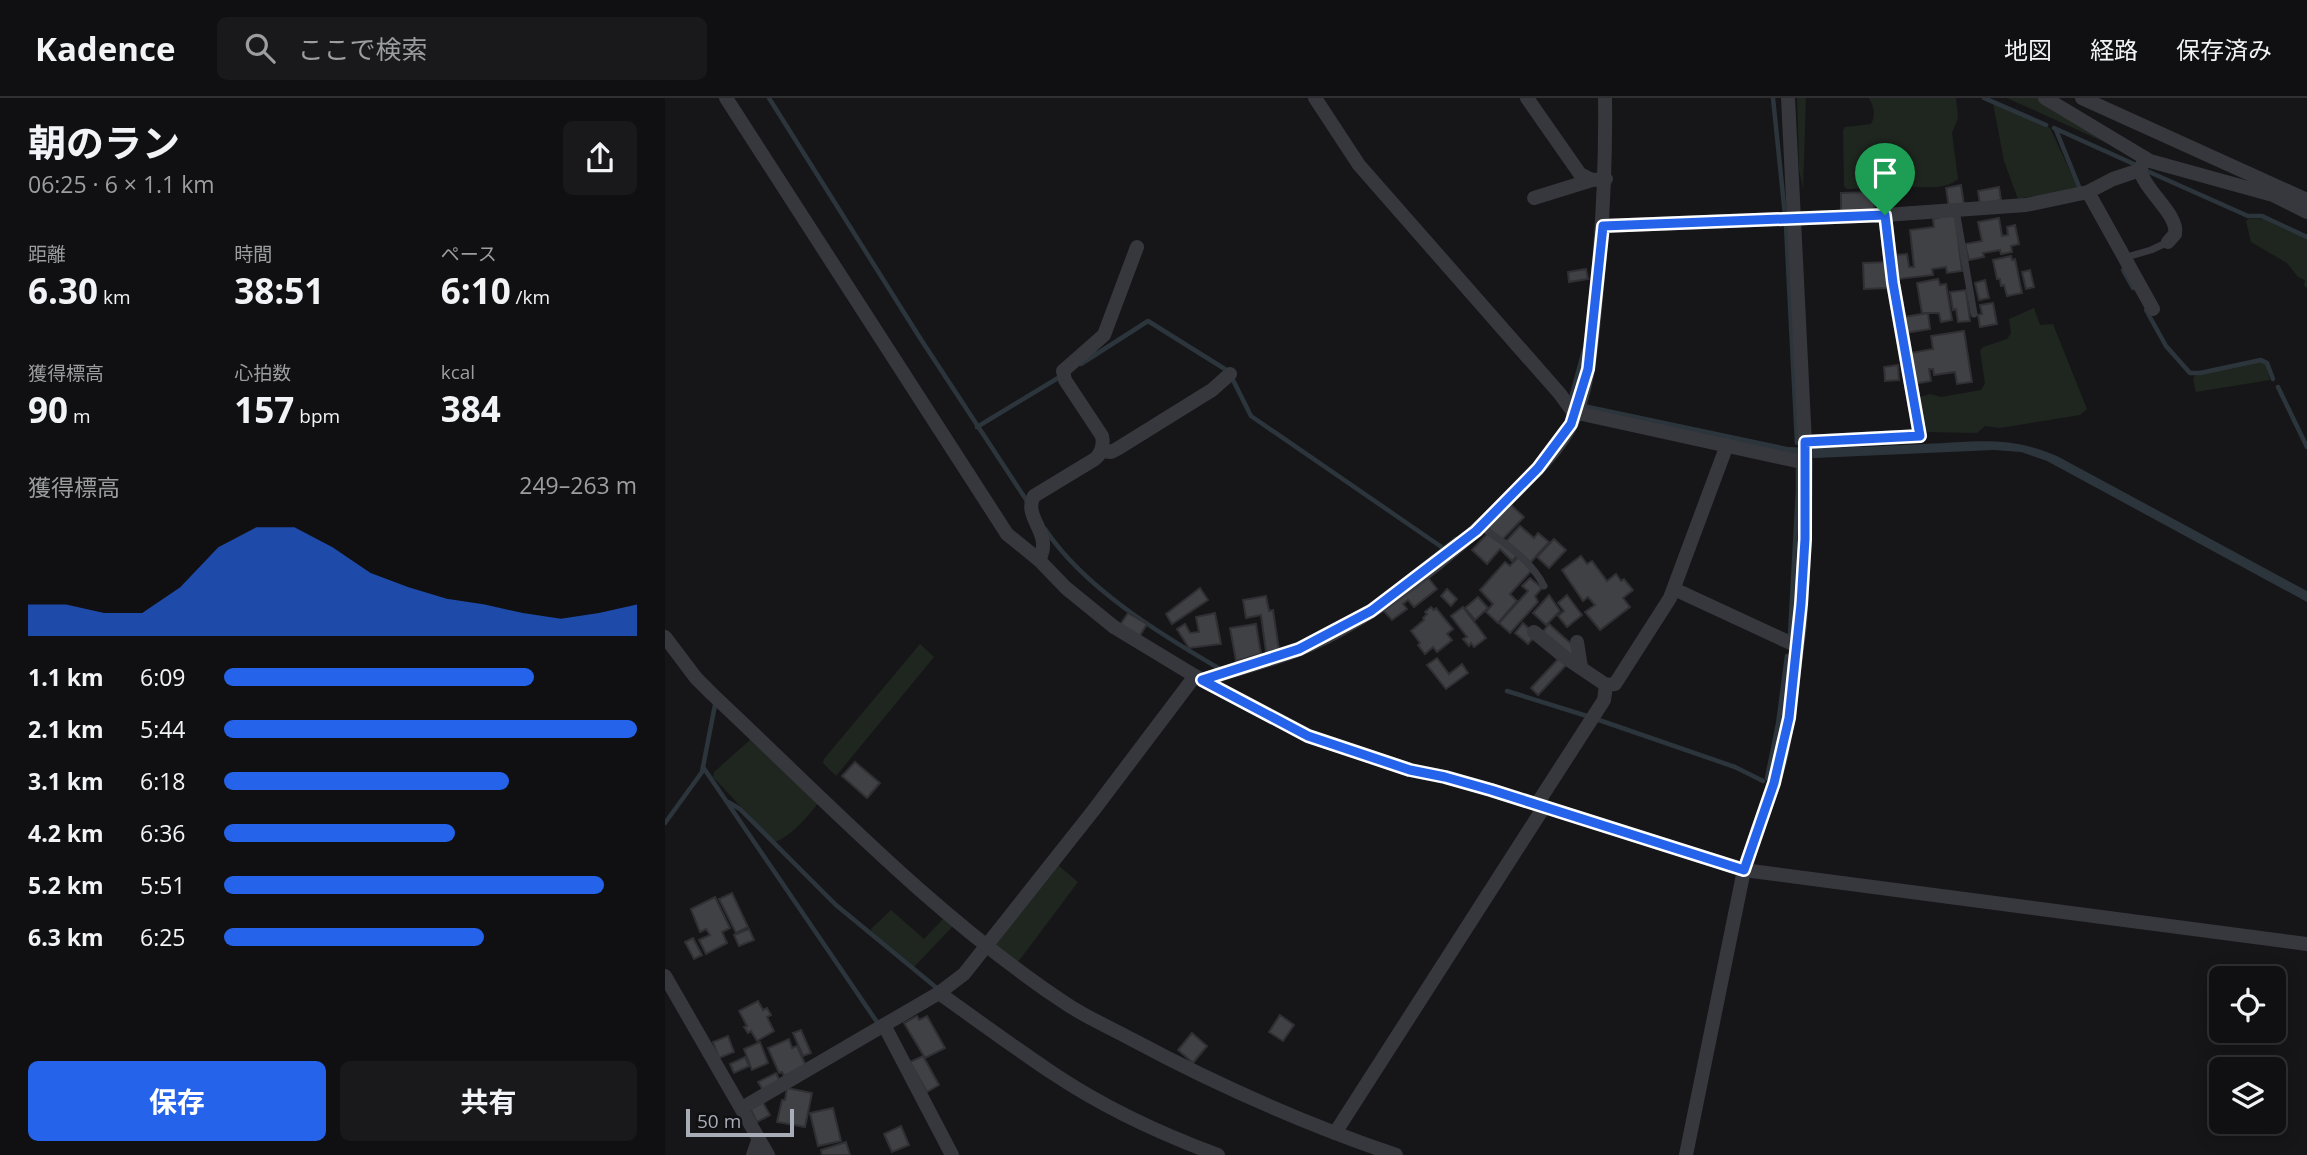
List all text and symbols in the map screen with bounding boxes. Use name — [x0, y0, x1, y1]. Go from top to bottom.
search box — [217, 17, 707, 80]
text: Kadence — [35, 26, 175, 71]
icon: search — [241, 29, 279, 67]
text: ここで検索 — [297, 31, 427, 67]
text: 地図 — [2004, 33, 2052, 66]
text: 経路 — [2090, 33, 2138, 66]
text: 保存済み — [2176, 33, 2272, 66]
text: 朝のラン — [28, 116, 180, 168]
button: share — [563, 121, 637, 195]
pin — [1855, 143, 1915, 215]
icon: arrive — [1866, 154, 1904, 192]
text: 06:25 · 6 × 1.1 km — [28, 168, 215, 200]
text: 距離 — [28, 241, 66, 267]
text: 時間 — [234, 241, 272, 267]
text: ペース — [441, 241, 497, 267]
text: 6.30 — [28, 267, 98, 314]
text: 38:51 — [234, 267, 324, 314]
text: 6:10 — [441, 267, 511, 314]
text: km — [98, 284, 131, 310]
text: /km — [511, 284, 550, 310]
text: kcal — [441, 359, 475, 385]
text: 獲得標高 — [28, 360, 104, 386]
text: 心拍数 — [234, 360, 291, 386]
text: 384 — [441, 385, 501, 432]
text: 90 — [28, 386, 68, 433]
text: 157 — [234, 386, 294, 433]
text: m — [68, 403, 91, 429]
text: bpm — [294, 403, 340, 429]
text: 249–263 m — [519, 469, 637, 501]
text: 獲得標高 — [28, 471, 120, 503]
text: 1.1 km — [28, 661, 104, 693]
text: 6:09 — [140, 661, 186, 693]
text: 2.1 km — [28, 713, 104, 745]
text: 5:44 — [140, 713, 186, 745]
text: 3.1 km — [28, 765, 104, 797]
text: 6:18 — [140, 765, 186, 797]
text: 4.2 km — [28, 817, 104, 849]
text: 6:36 — [140, 817, 186, 849]
text: 5.2 km — [28, 869, 104, 901]
text: 5:51 — [140, 869, 186, 901]
text: 6.3 km — [28, 921, 104, 953]
text: 6:25 — [140, 921, 186, 953]
map controls — [2209, 966, 2286, 1134]
button: locate — [2209, 966, 2286, 1043]
button: layers — [2209, 1057, 2286, 1134]
button: 保存 — [28, 1061, 326, 1141]
button: 共有 — [340, 1061, 637, 1141]
scale bar — [686, 1106, 795, 1138]
text: 50 m — [697, 1108, 741, 1134]

